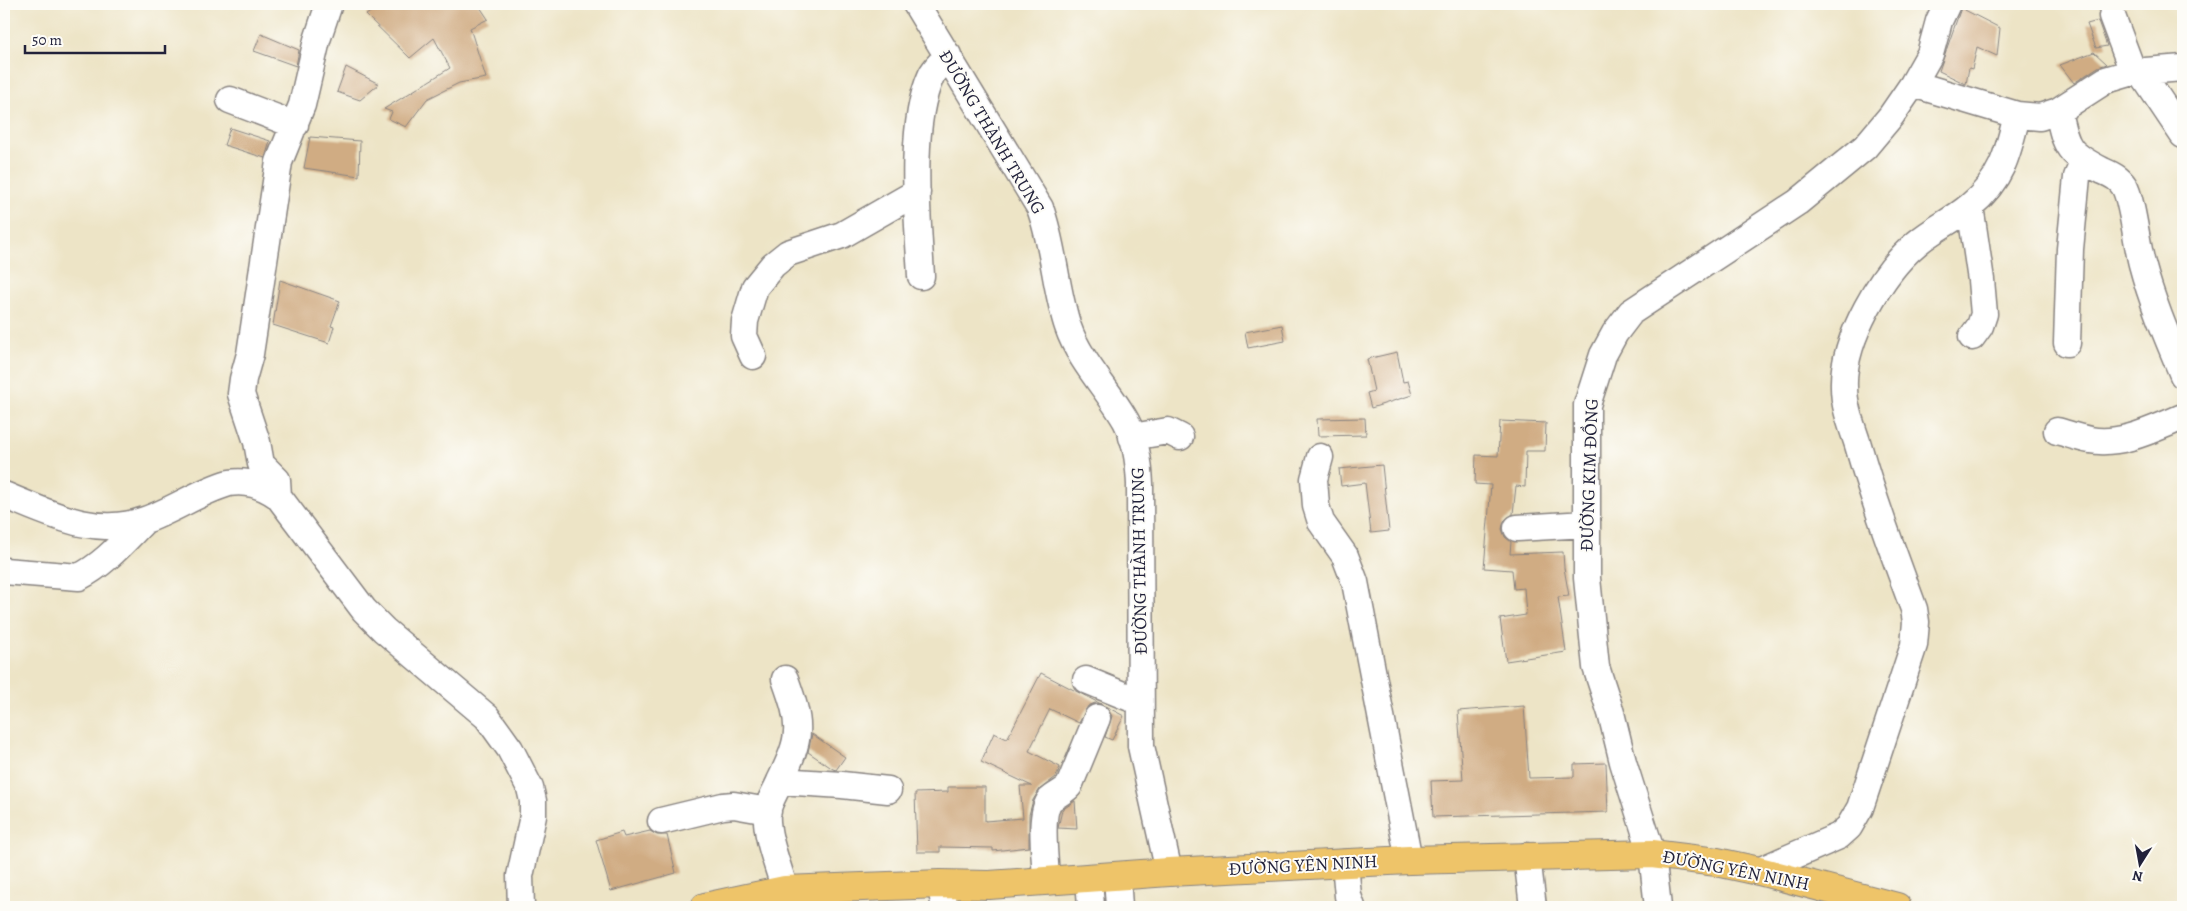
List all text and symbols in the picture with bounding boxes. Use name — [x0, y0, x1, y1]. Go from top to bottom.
scale bar — [25, 22, 165, 54]
text: 50 m — [32, 30, 62, 50]
street label: ĐƯỜNG THÀNH TRUNG — [933, 45, 1051, 219]
street label: ĐƯỜNG KIM ĐỒNG — [1574, 398, 1604, 552]
street label: ĐƯỜNG THÀNH TRUNG — [1125, 467, 1153, 655]
north arrow — [2114, 838, 2164, 888]
street label: ĐƯỜNG YÊN NINH — [1660, 844, 1812, 896]
street label: ĐƯỜNG YÊN NINH — [1228, 849, 1378, 881]
text: N — [2131, 866, 2144, 887]

